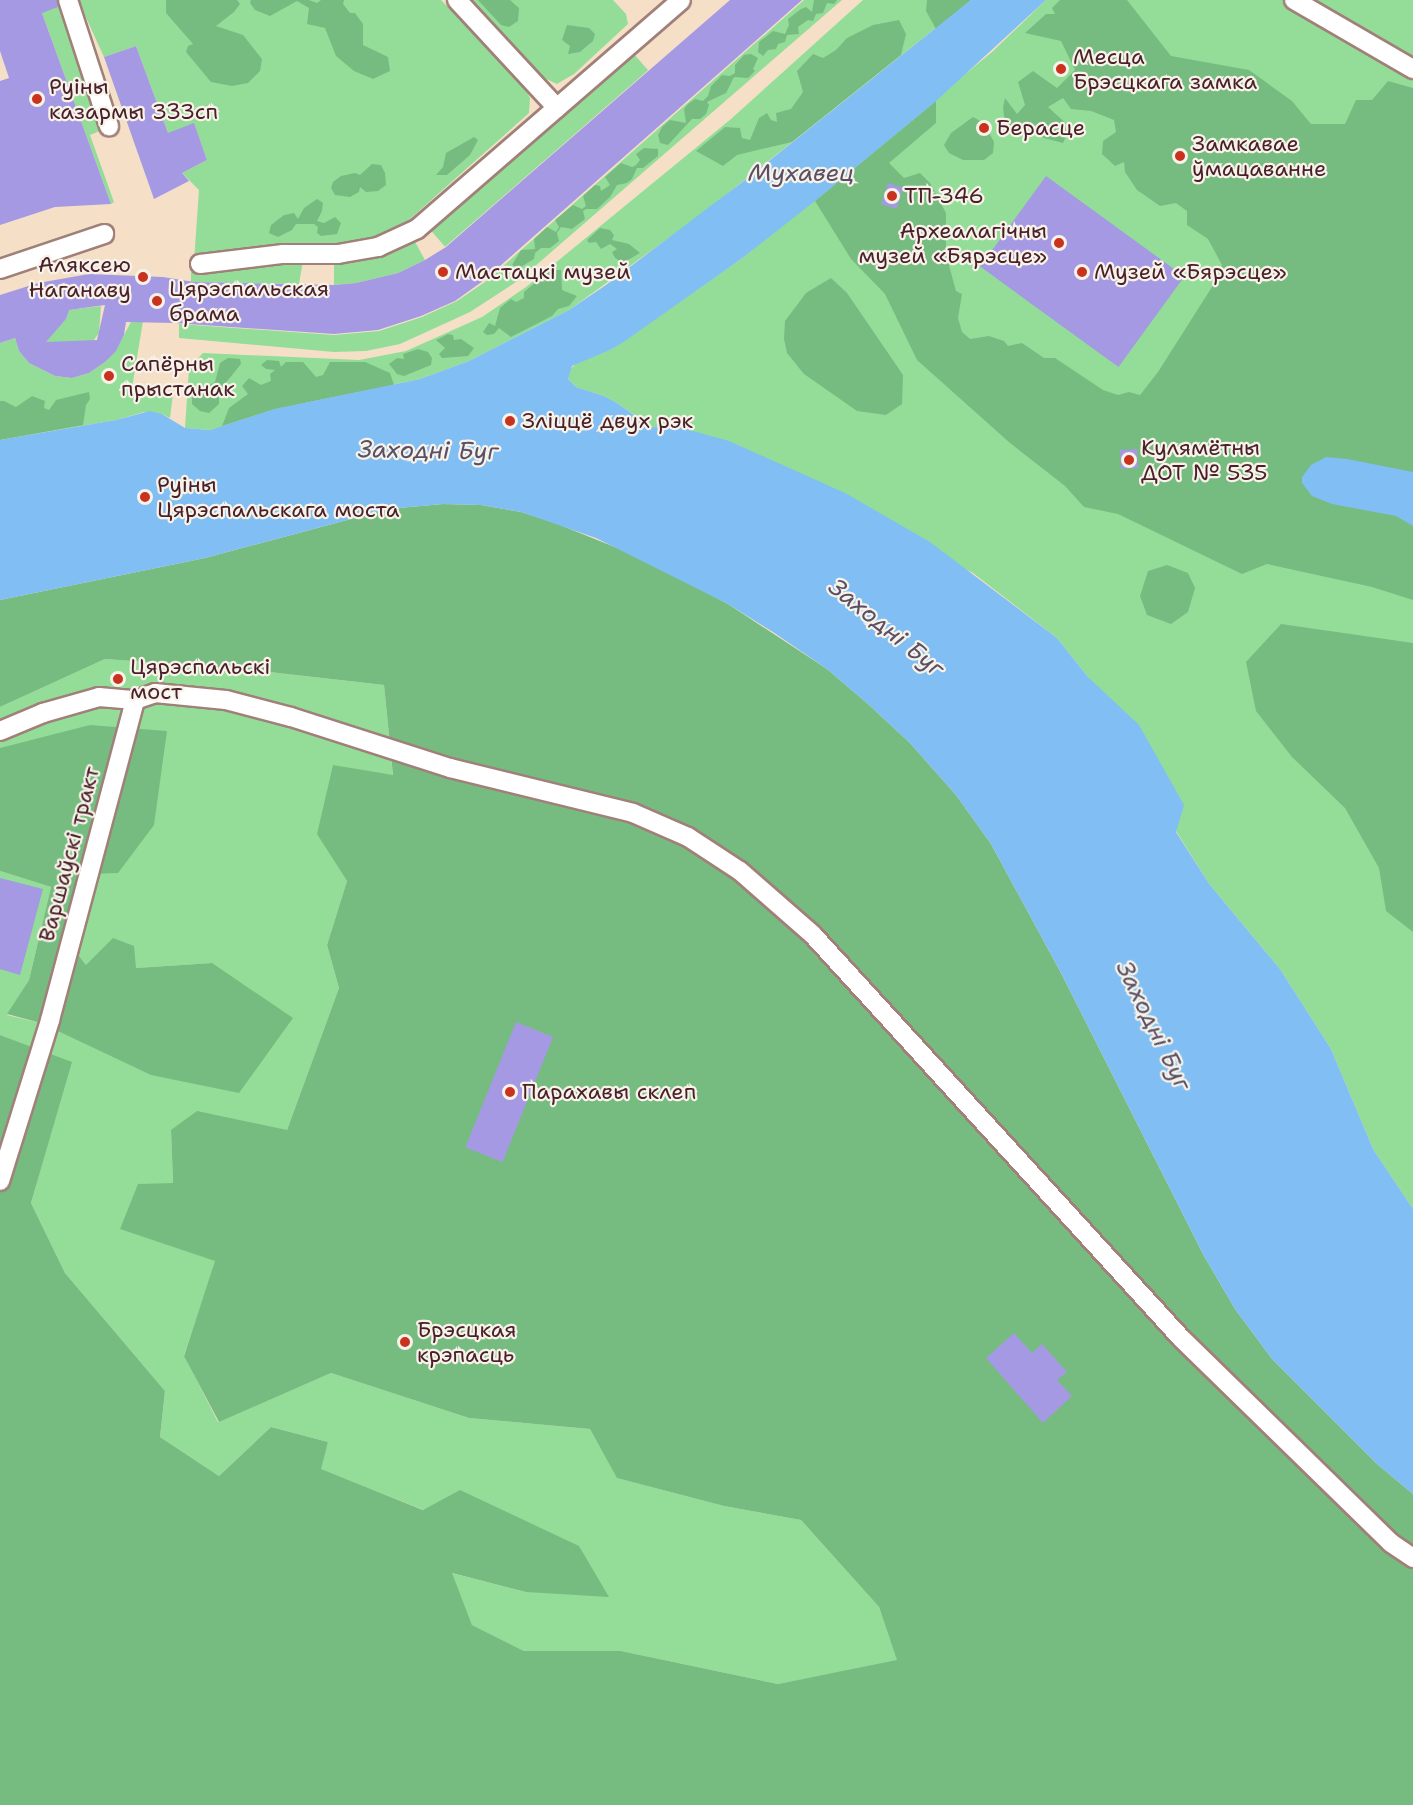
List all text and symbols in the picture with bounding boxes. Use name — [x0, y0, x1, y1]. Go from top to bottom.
place label: Месца Брэсцкага замка — [1073, 43, 1257, 94]
marker: Месца Брэсцкага замка — [1054, 62, 1068, 76]
place label: Руіны казармы 333сп — [49, 73, 218, 124]
marker: Руіны казармы 333сп — [30, 92, 44, 106]
place label: Берасце — [996, 115, 1085, 141]
marker: Берасце — [977, 121, 991, 135]
place label: Замкавае ўмацаванне — [1192, 130, 1326, 182]
marker: Замкавае ўмацаванне — [1173, 149, 1187, 163]
water label: Мухавец — [748, 160, 854, 188]
place label: ТП-346 — [904, 183, 984, 209]
marker: ТП-346 — [885, 189, 899, 203]
place label: Археалагічны музей «Бярэсце» — [859, 217, 1047, 268]
marker: Археалагічны музей «Бярэсце» — [1052, 236, 1066, 250]
place label: Аляксею Наганаву — [28, 251, 131, 302]
place label: Мастацкі музей — [455, 259, 631, 285]
place label: Музей «Бярэсце» — [1094, 259, 1287, 285]
marker: Мастацкі музей — [436, 265, 450, 279]
marker: Музей «Бярэсце» — [1075, 265, 1089, 279]
marker: Аляксею Наганаву — [136, 270, 150, 284]
place label: Цярэспальская брама — [169, 275, 329, 326]
marker: Цярэспальская брама — [150, 294, 164, 308]
place label: Сапёрны прыстанак — [121, 350, 235, 402]
marker: Сапёрны прыстанак — [102, 369, 116, 383]
place label: Зліццё двух рэк — [522, 408, 693, 434]
marker: Зліццё двух рэк — [503, 414, 517, 428]
place label: Кулямётны ДОТ № 535 — [1141, 434, 1268, 486]
water label: Заходні Буг — [358, 435, 498, 467]
marker: Кулямётны ДОТ № 535 — [1122, 453, 1136, 467]
place label: Руіны Цярэспальскага моста — [157, 471, 399, 522]
marker: Руіны Цярэспальскага моста — [138, 490, 152, 504]
water label: Заходні Буг — [822, 573, 950, 683]
place label: Цярэспальскі мост — [130, 653, 271, 704]
marker: Цярэспальскі мост — [111, 672, 125, 686]
street label: Варшаўскі тракт — [33, 764, 105, 944]
water label: Заходні Буг — [1109, 957, 1197, 1095]
place label: Парахавы склеп — [522, 1079, 696, 1105]
marker: Парахавы склеп — [503, 1085, 517, 1099]
place label: Брэсцкая крэпасць — [417, 1316, 517, 1368]
marker: Брэсцкая крэпасць — [398, 1335, 412, 1349]

